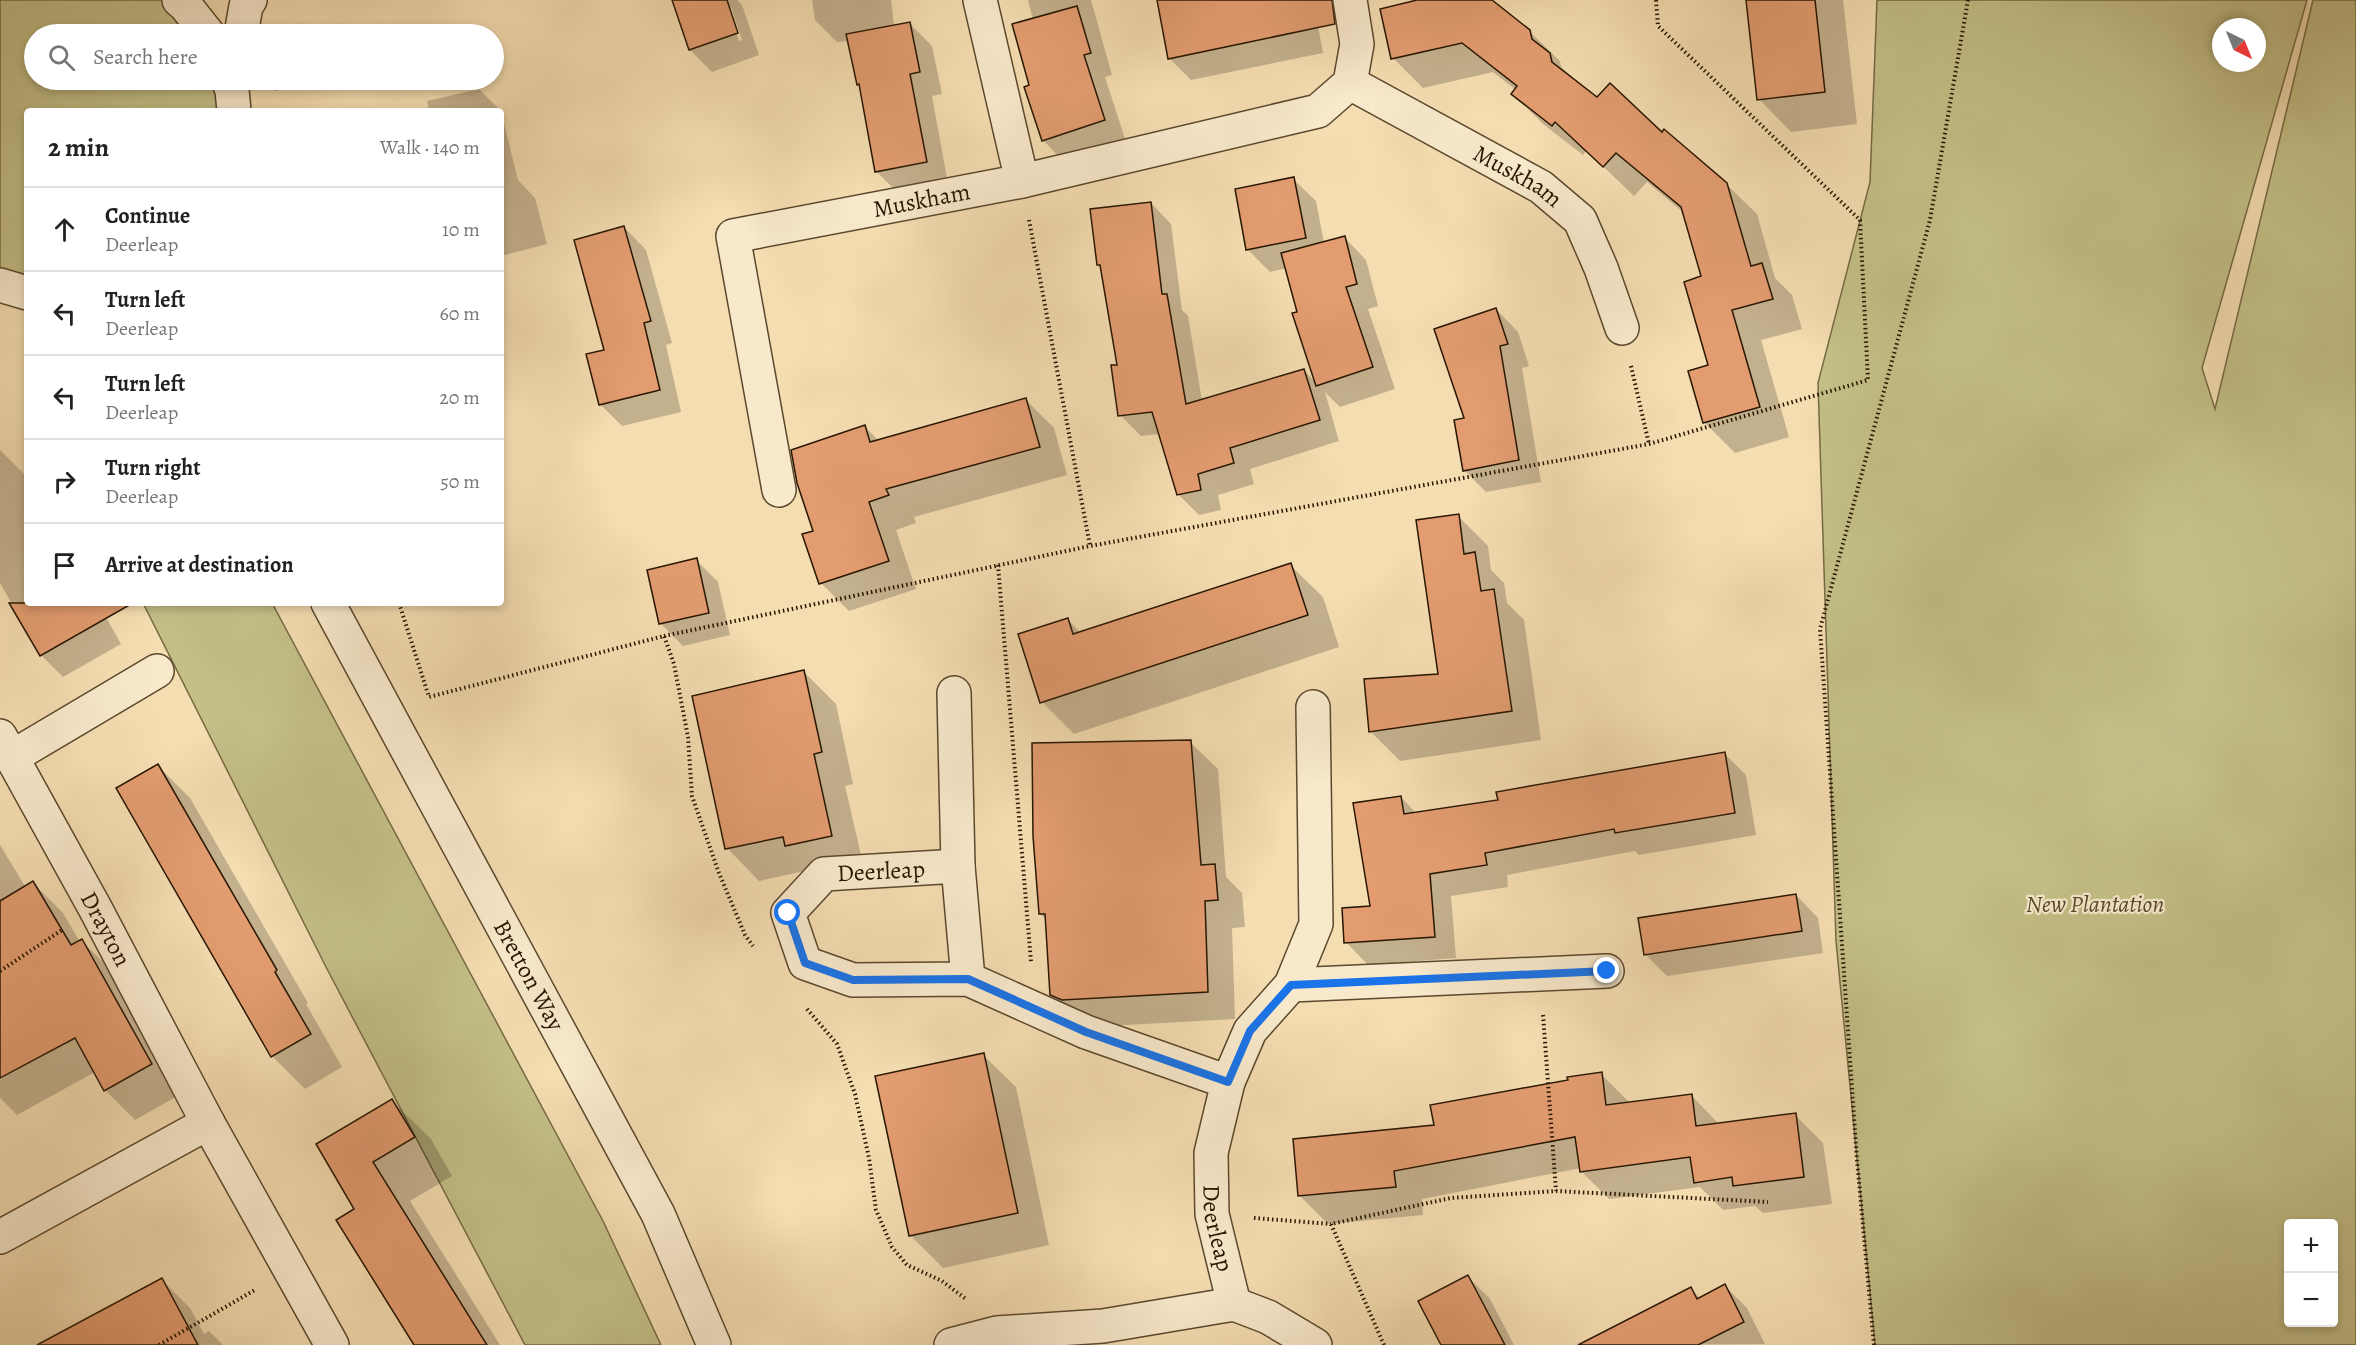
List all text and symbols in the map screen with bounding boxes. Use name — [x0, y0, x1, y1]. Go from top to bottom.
north arrow — [2212, 18, 2266, 72]
search box — [24, 24, 504, 90]
icon: search — [45, 41, 78, 74]
text: Search here — [93, 42, 198, 72]
text: 2 min — [48, 130, 109, 165]
text: Walk · 140 m — [380, 134, 480, 161]
street label: Muskham — [1468, 137, 1569, 215]
street label: Muskham — [870, 175, 973, 225]
text: Continue — [105, 201, 190, 231]
icon: ahead — [48, 213, 81, 246]
text: 10 m — [442, 216, 480, 243]
text: Deerleap — [105, 231, 178, 258]
text: Turn left — [105, 285, 185, 315]
icon: left — [48, 297, 81, 330]
text: 60 m — [440, 300, 480, 327]
text: Deerleap — [105, 315, 178, 342]
text: Turn left — [105, 369, 185, 399]
icon: left — [48, 381, 81, 414]
text: 20 m — [439, 384, 480, 411]
text: Deerleap — [105, 399, 178, 426]
text: Turn right — [105, 453, 201, 483]
icon: right — [48, 465, 81, 498]
text: 50 m — [440, 468, 480, 495]
text: Deerleap — [105, 483, 178, 510]
icon: arrive — [48, 549, 81, 582]
text: Arrive at destination — [105, 550, 294, 580]
street label: Deerleap — [836, 853, 926, 889]
street label: Drayton — [73, 886, 139, 972]
park label: New Plantation — [2026, 888, 2164, 920]
route start — [774, 899, 800, 925]
street label: Bretton Way — [486, 914, 572, 1036]
route end — [1593, 957, 1619, 983]
street label: Deerleap — [1196, 1184, 1241, 1275]
map controls — [2284, 1219, 2338, 1327]
button: + — [2284, 1219, 2338, 1273]
button: − — [2284, 1273, 2338, 1327]

